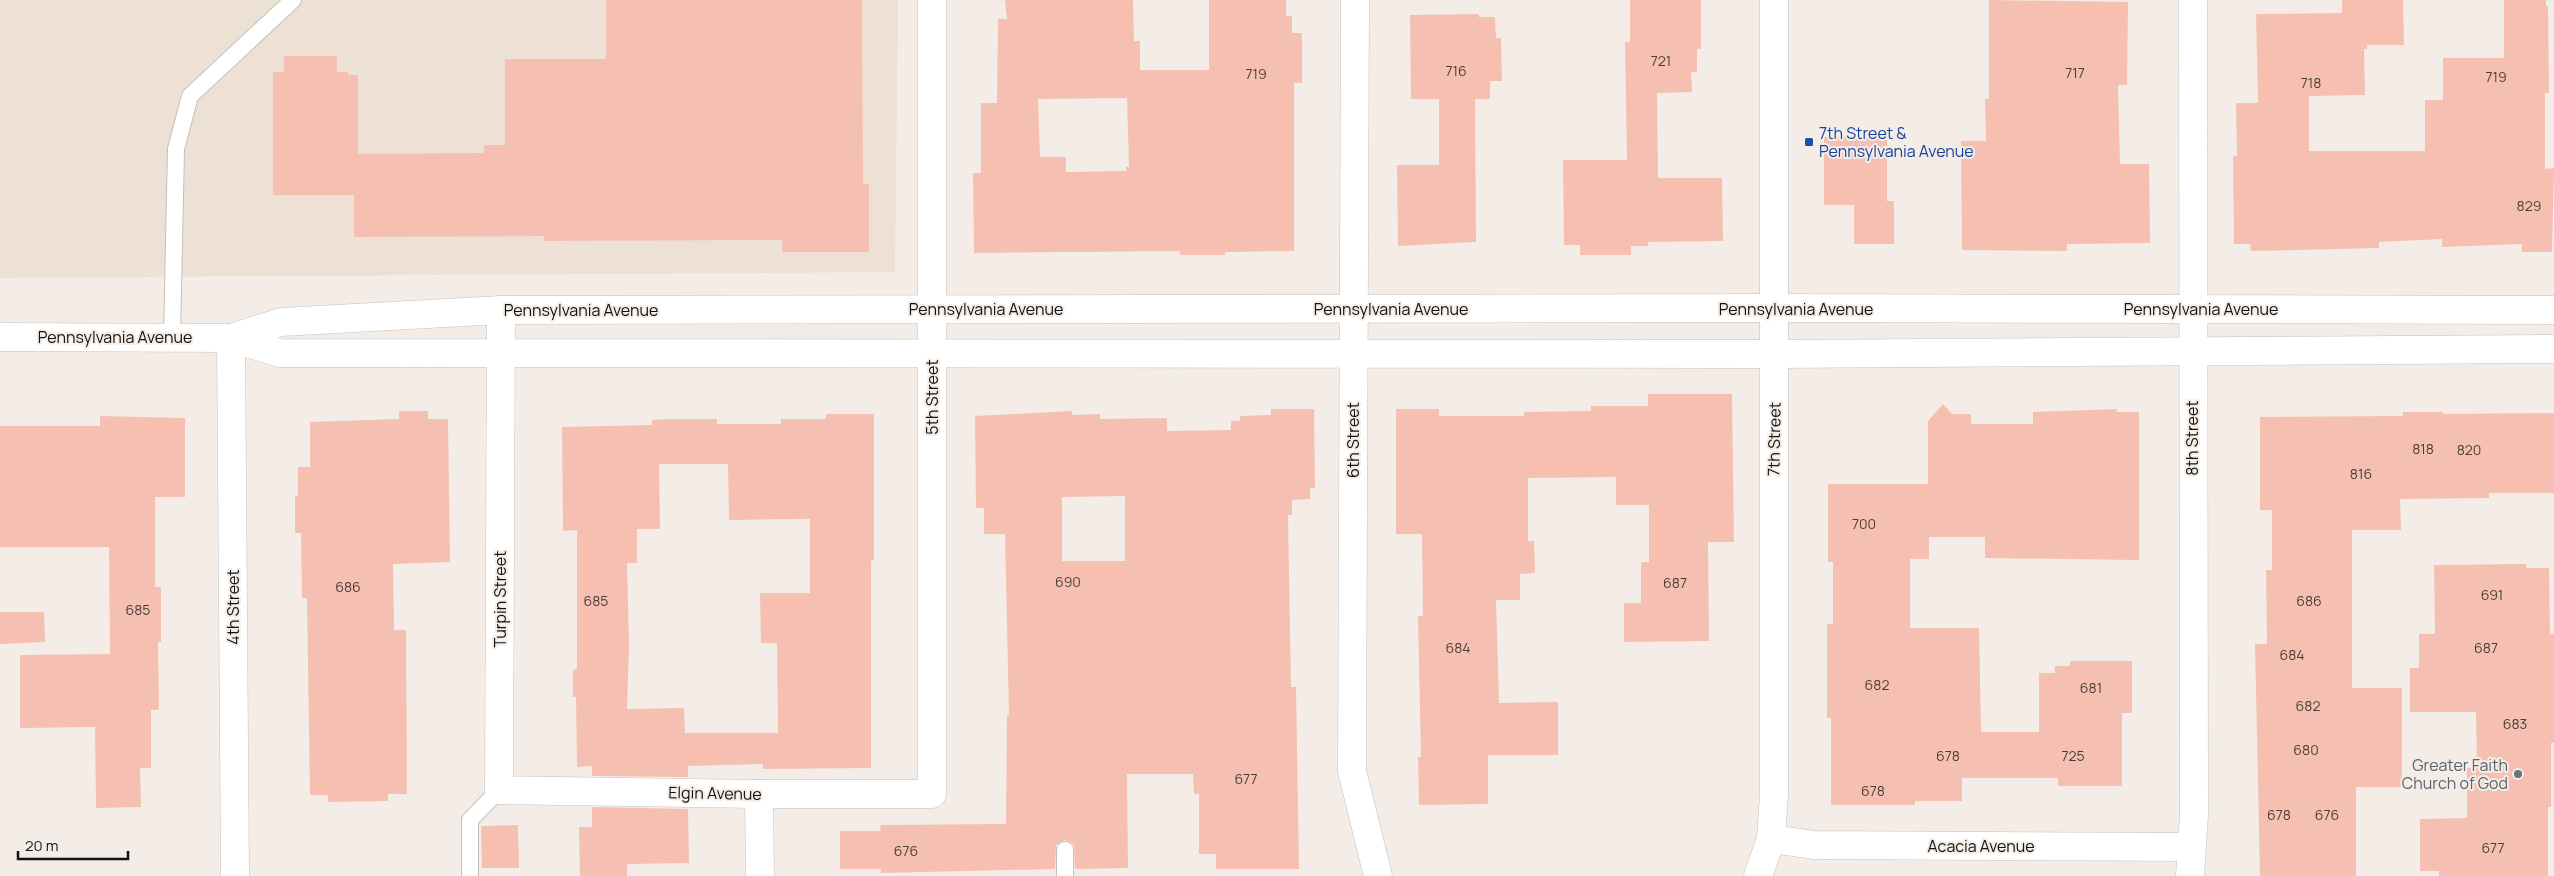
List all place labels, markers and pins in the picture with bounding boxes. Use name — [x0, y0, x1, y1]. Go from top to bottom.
place label: 7th Street & Pennsylvania Avenue — [1819, 122, 1974, 162]
marker: 7th Street & Pennsylvania Avenue — [1803, 136, 1815, 148]
place label: Greater Faith Church of God — [2402, 754, 2508, 794]
marker: Greater Faith Church of God — [2512, 768, 2524, 780]

